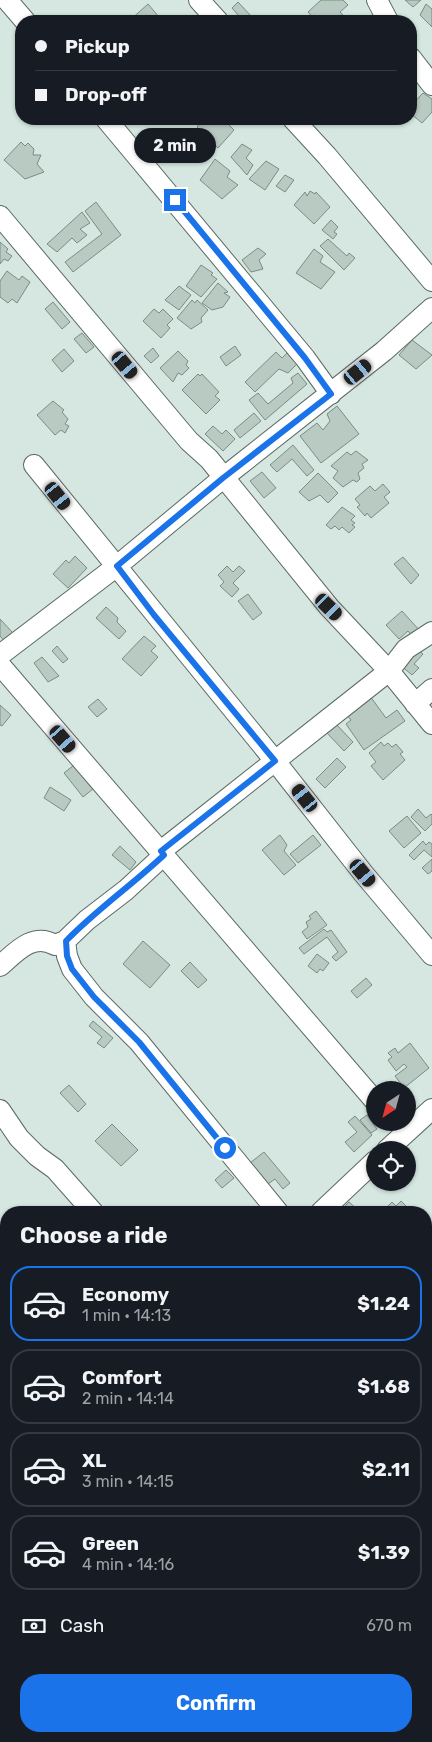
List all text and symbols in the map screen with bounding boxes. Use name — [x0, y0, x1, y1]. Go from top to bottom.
text: Pickup — [65, 35, 130, 58]
text: Drop-off — [65, 83, 147, 106]
callout: 2 min — [134, 128, 216, 162]
text: 2 min — [153, 136, 197, 155]
route end — [164, 189, 186, 211]
car — [109, 349, 140, 381]
car — [341, 357, 374, 387]
car — [42, 480, 73, 512]
car — [313, 591, 344, 623]
car — [47, 723, 78, 755]
car — [289, 782, 320, 814]
car — [347, 857, 378, 889]
north arrow — [366, 1081, 416, 1131]
map controls — [366, 1081, 416, 1191]
route start — [214, 1137, 236, 1159]
button: locate — [366, 1141, 416, 1191]
text: Choose a ride — [20, 1222, 167, 1249]
icon: car — [22, 1281, 67, 1326]
text: Economy — [82, 1283, 169, 1306]
text: $1.24 — [357, 1292, 410, 1315]
text: 1 min · 14:13 — [82, 1306, 171, 1325]
icon: car — [22, 1364, 67, 1409]
text: Comfort — [82, 1366, 162, 1389]
text: $1.68 — [357, 1375, 410, 1398]
text: 2 min · 14:14 — [82, 1389, 174, 1408]
icon: car — [22, 1447, 67, 1492]
text: XL — [82, 1449, 106, 1472]
text: $2.11 — [362, 1458, 410, 1481]
text: 3 min · 14:15 — [82, 1472, 174, 1491]
icon: car — [22, 1530, 67, 1575]
text: Green — [82, 1532, 139, 1555]
text: $1.39 — [358, 1541, 410, 1564]
text: 4 min · 14:16 — [82, 1555, 174, 1574]
icon: cash — [20, 1612, 48, 1640]
text: Cash — [60, 1614, 104, 1637]
text: 670 m — [366, 1616, 412, 1635]
button: Confirm — [20, 1674, 412, 1732]

